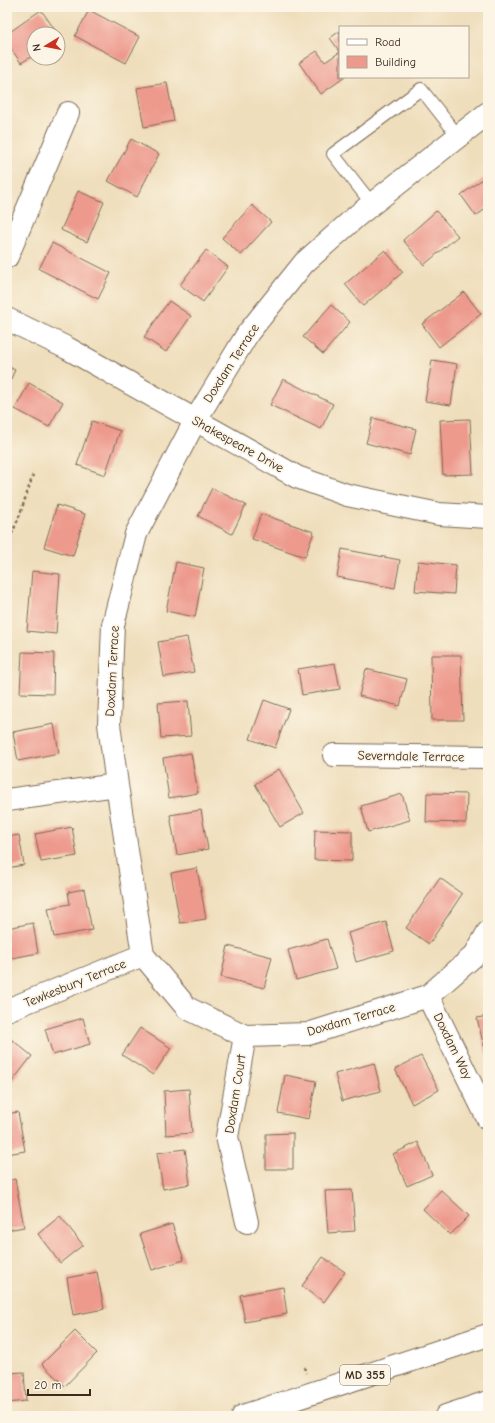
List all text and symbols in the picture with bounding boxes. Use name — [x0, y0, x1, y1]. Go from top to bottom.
north arrow — [26, 26, 66, 66]
legend — [339, 26, 469, 78]
text: Road — [375, 35, 401, 49]
text: N — [30, 43, 44, 52]
text: Building — [375, 55, 416, 69]
street label: Doxdam Terrace — [200, 320, 262, 405]
street label: Shakespeare Drive — [189, 413, 287, 476]
street label: Doxdam Terrace — [102, 625, 122, 717]
street label: Severndale Terrace — [357, 748, 465, 764]
street label: Tewkesbury Terrace — [22, 956, 129, 1010]
street label: Doxdam Terrace — [305, 999, 397, 1039]
street label: Doxdam Way — [430, 1010, 476, 1082]
street label: Doxdam Court — [221, 1052, 249, 1135]
road number: MD 355 — [340, 1365, 390, 1385]
scale bar — [28, 1371, 90, 1397]
text: 20 m — [34, 1378, 62, 1392]

